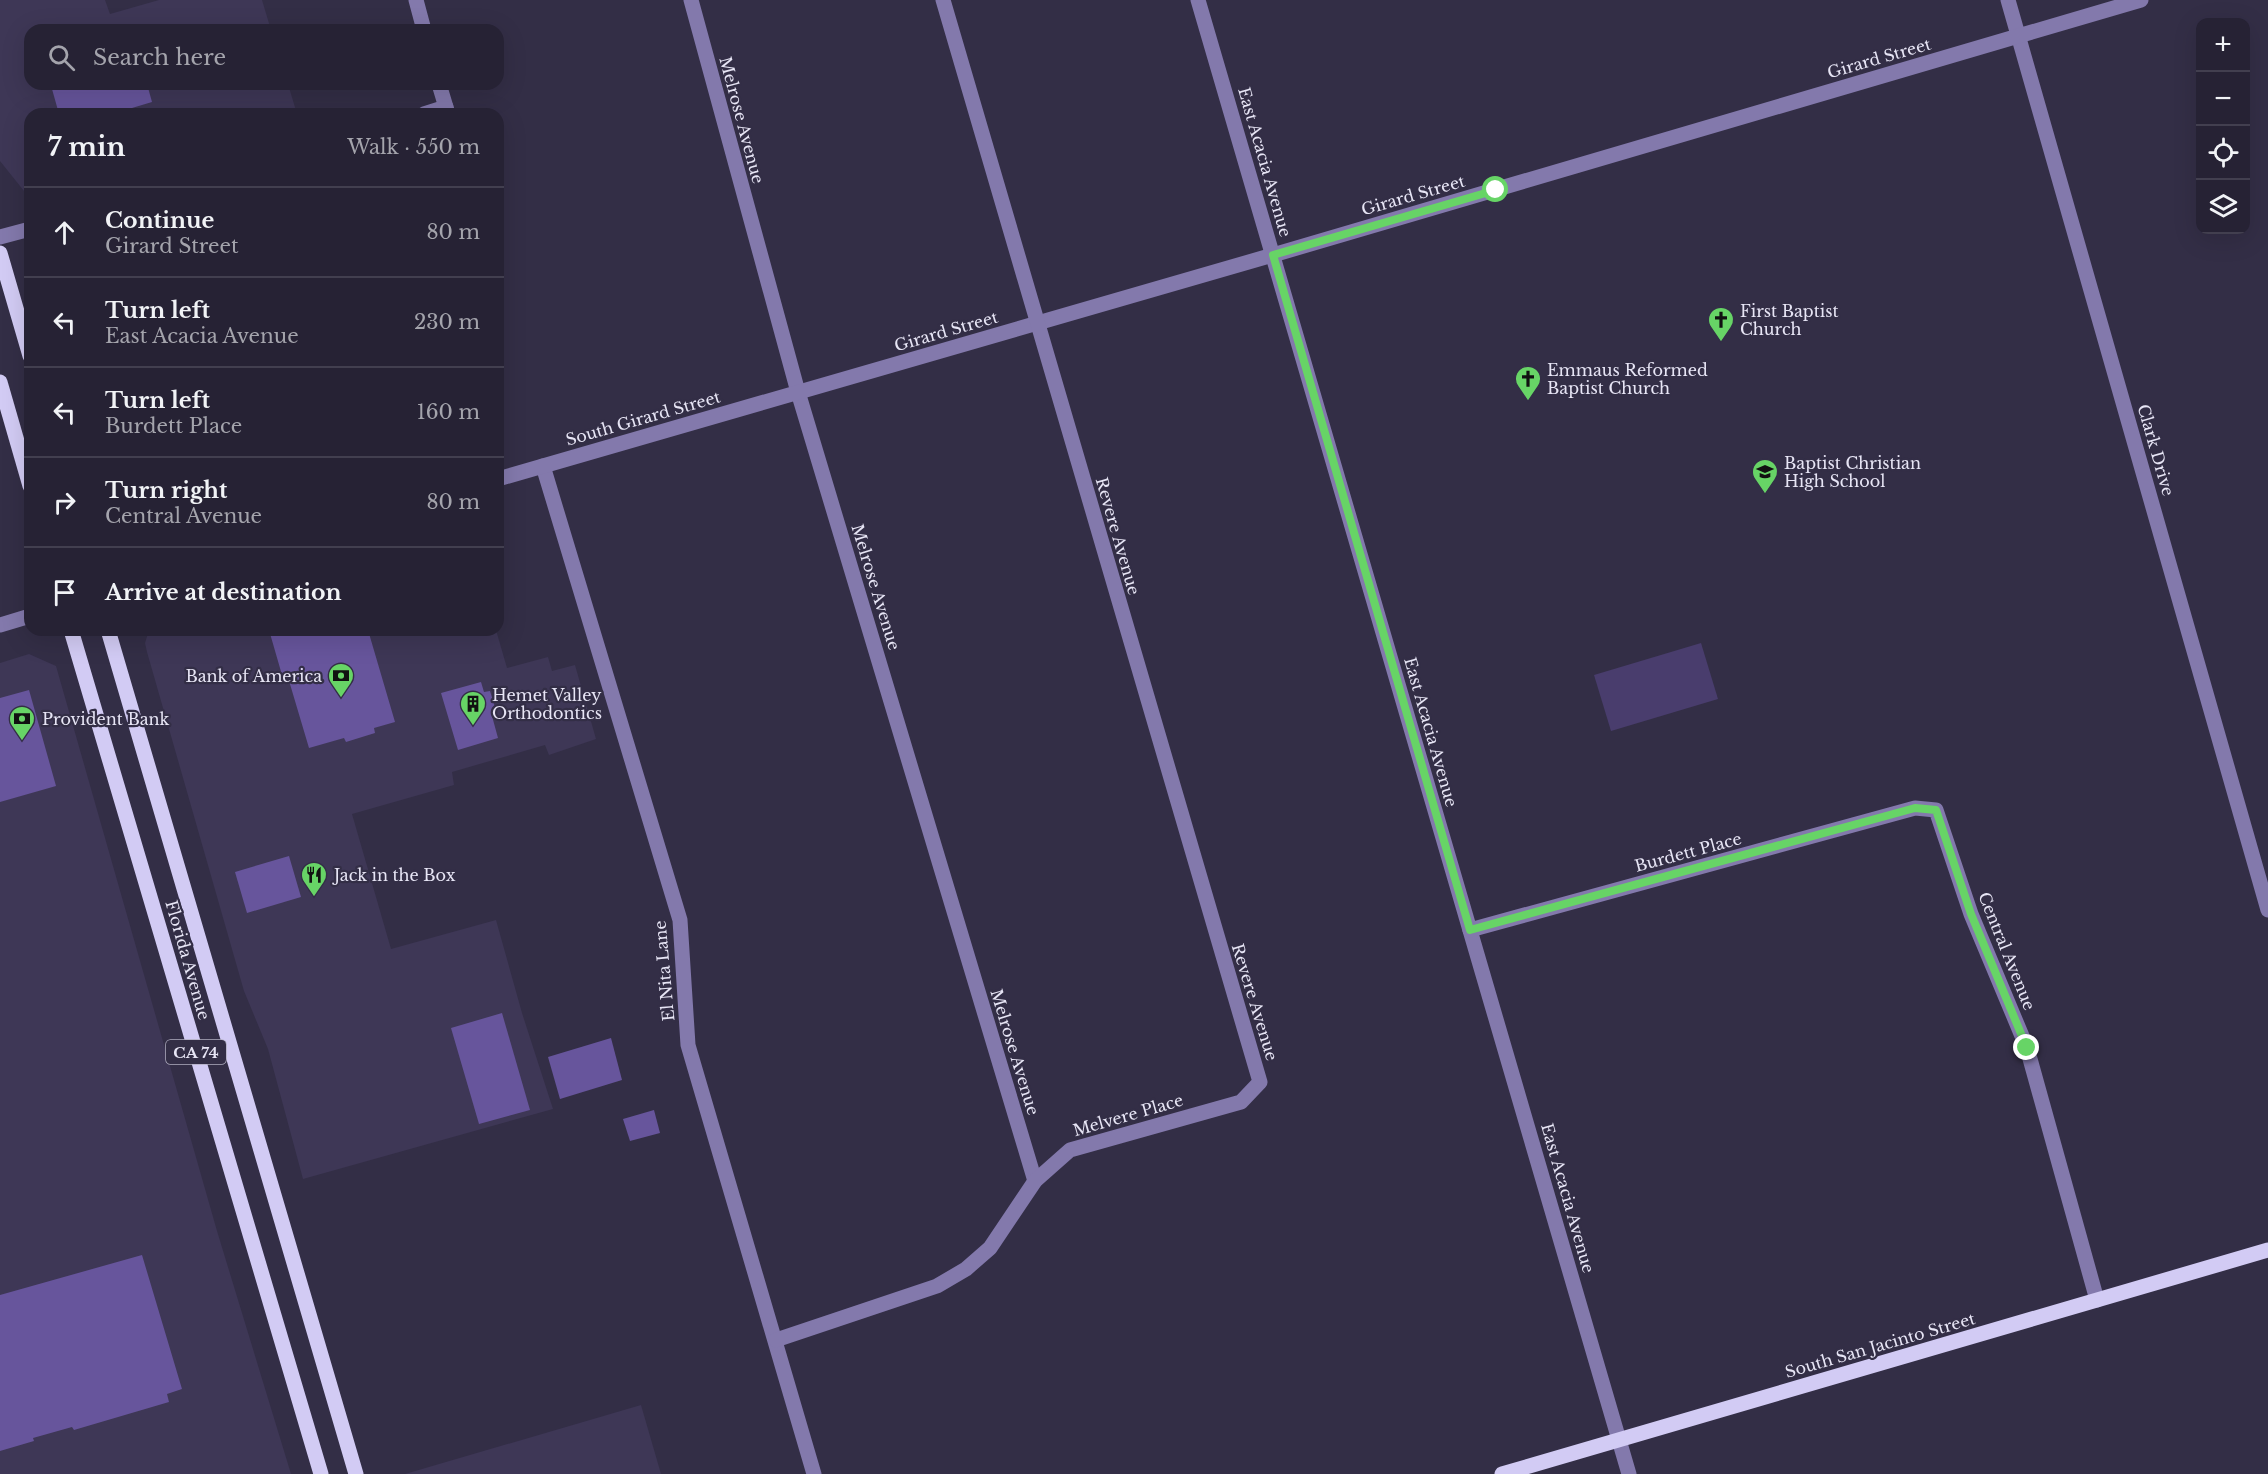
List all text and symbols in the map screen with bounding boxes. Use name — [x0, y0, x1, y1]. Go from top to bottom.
map controls — [2196, 18, 2250, 234]
button: + — [2196, 18, 2250, 72]
search box — [24, 24, 504, 90]
street label: Girard Street — [1825, 34, 1933, 82]
icon: search — [45, 41, 78, 74]
text: Search here — [93, 44, 226, 71]
street label: Melrose Avenue — [715, 54, 769, 186]
button: − — [2196, 72, 2250, 126]
street label: East Acacia Avenue — [1234, 85, 1296, 239]
button: locate — [2196, 126, 2250, 180]
text: 7 min — [48, 131, 125, 163]
text: Walk · 550 m — [347, 135, 480, 159]
street label: Girard Street — [1359, 171, 1467, 219]
route start — [1482, 176, 1508, 202]
button: layers — [2196, 180, 2250, 234]
text: Continue — [105, 207, 214, 234]
icon: ahead — [48, 216, 81, 249]
text: 80 m — [426, 220, 480, 244]
text: Girard Street — [105, 234, 239, 258]
text: Turn left — [105, 297, 210, 324]
place label: First Baptist Church — [1740, 301, 1839, 339]
church icon: First Baptist Church — [1706, 305, 1736, 343]
icon: left — [48, 306, 81, 339]
street label: Girard Street — [892, 307, 1000, 355]
text: 230 m — [414, 310, 480, 334]
text: East Acacia Avenue — [105, 324, 299, 348]
place label: Emmaus Reformed Baptist Church — [1547, 360, 1708, 398]
church icon: Emmaus Reformed Baptist Church — [1513, 364, 1543, 402]
street label: South Girard Street — [563, 386, 723, 450]
text: Turn left — [105, 387, 210, 414]
icon: left — [48, 396, 81, 429]
text: 160 m — [417, 400, 480, 424]
street label: Clark Drive — [2133, 402, 2179, 498]
text: Burdett Place — [105, 414, 242, 438]
place label: Baptist Christian High School — [1784, 453, 1921, 491]
school or university icon: Baptist Christian High School — [1750, 457, 1780, 495]
street label: Revere Avenue — [1092, 475, 1144, 597]
text: Turn right — [105, 477, 227, 504]
icon: right — [48, 486, 81, 519]
text: 80 m — [426, 490, 480, 514]
text: Central Avenue — [105, 504, 262, 528]
street label: Melrose Avenue — [847, 522, 905, 652]
icon: arrive — [48, 576, 81, 609]
text: Arrive at destination — [105, 579, 342, 606]
street label: East Acacia Avenue — [1400, 655, 1462, 809]
bank icon: Bank of America — [326, 661, 356, 699]
place label: Bank of America — [185, 666, 322, 686]
place label: Hemet Valley Orthodontics — [492, 685, 602, 723]
building icon: Hemet Valley Orthodontics — [458, 689, 488, 727]
bank icon: Provident Bank — [7, 704, 37, 742]
place label: Provident Bank — [42, 709, 170, 729]
street label: Burdett Place — [1632, 828, 1744, 876]
restaurant icon: Jack in the Box — [299, 860, 329, 898]
place label: Jack in the Box — [332, 865, 456, 885]
street label: Central Avenue — [1974, 889, 2040, 1013]
street label: Florida Avenue — [161, 898, 215, 1022]
street label: El Nita Lane — [650, 920, 678, 1022]
street label: Revere Avenue — [1228, 941, 1282, 1063]
street label: Melrose Avenue — [986, 987, 1044, 1117]
route end — [2013, 1034, 2039, 1060]
road number: CA 74 — [166, 1040, 226, 1064]
street label: Melvere Place — [1070, 1090, 1186, 1140]
street label: East Acacia Avenue — [1537, 1121, 1599, 1275]
street label: South San Jacinto Street — [1783, 1308, 1977, 1382]

